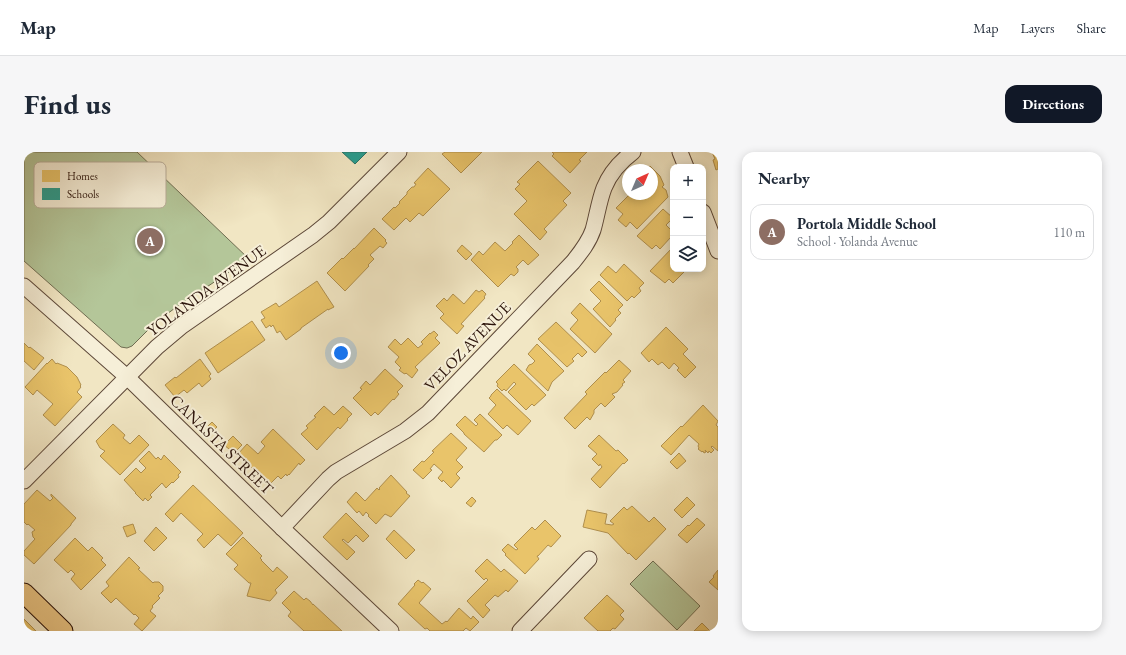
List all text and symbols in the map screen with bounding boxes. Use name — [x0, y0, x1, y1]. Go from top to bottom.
text: Map — [20, 15, 56, 40]
text: Map — [973, 19, 998, 37]
text: Layers — [1020, 19, 1055, 37]
text: Share — [1077, 19, 1106, 37]
button: Directions — [1005, 85, 1102, 123]
text: Find us — [24, 86, 111, 122]
legend — [34, 162, 166, 208]
north arrow — [622, 164, 658, 200]
map controls — [670, 164, 706, 272]
button: + — [670, 164, 706, 200]
text: Nearby — [758, 167, 810, 189]
text: Homes — [67, 169, 98, 183]
text: Schools — [67, 187, 100, 201]
button: − — [670, 200, 706, 236]
text: Portola Middle School — [797, 214, 936, 233]
text: A — [767, 224, 777, 241]
text: 110 m — [1054, 224, 1085, 241]
pin: A — [137, 226, 163, 256]
text: School · Yolanda Avenue — [797, 233, 918, 250]
button: layers — [670, 236, 706, 272]
street label: YOLANDA AVENUE — [143, 240, 269, 340]
street label: VELOZ AVENUE — [419, 297, 515, 395]
your location — [331, 343, 351, 363]
street label: CANASTA STREET — [166, 390, 278, 499]

